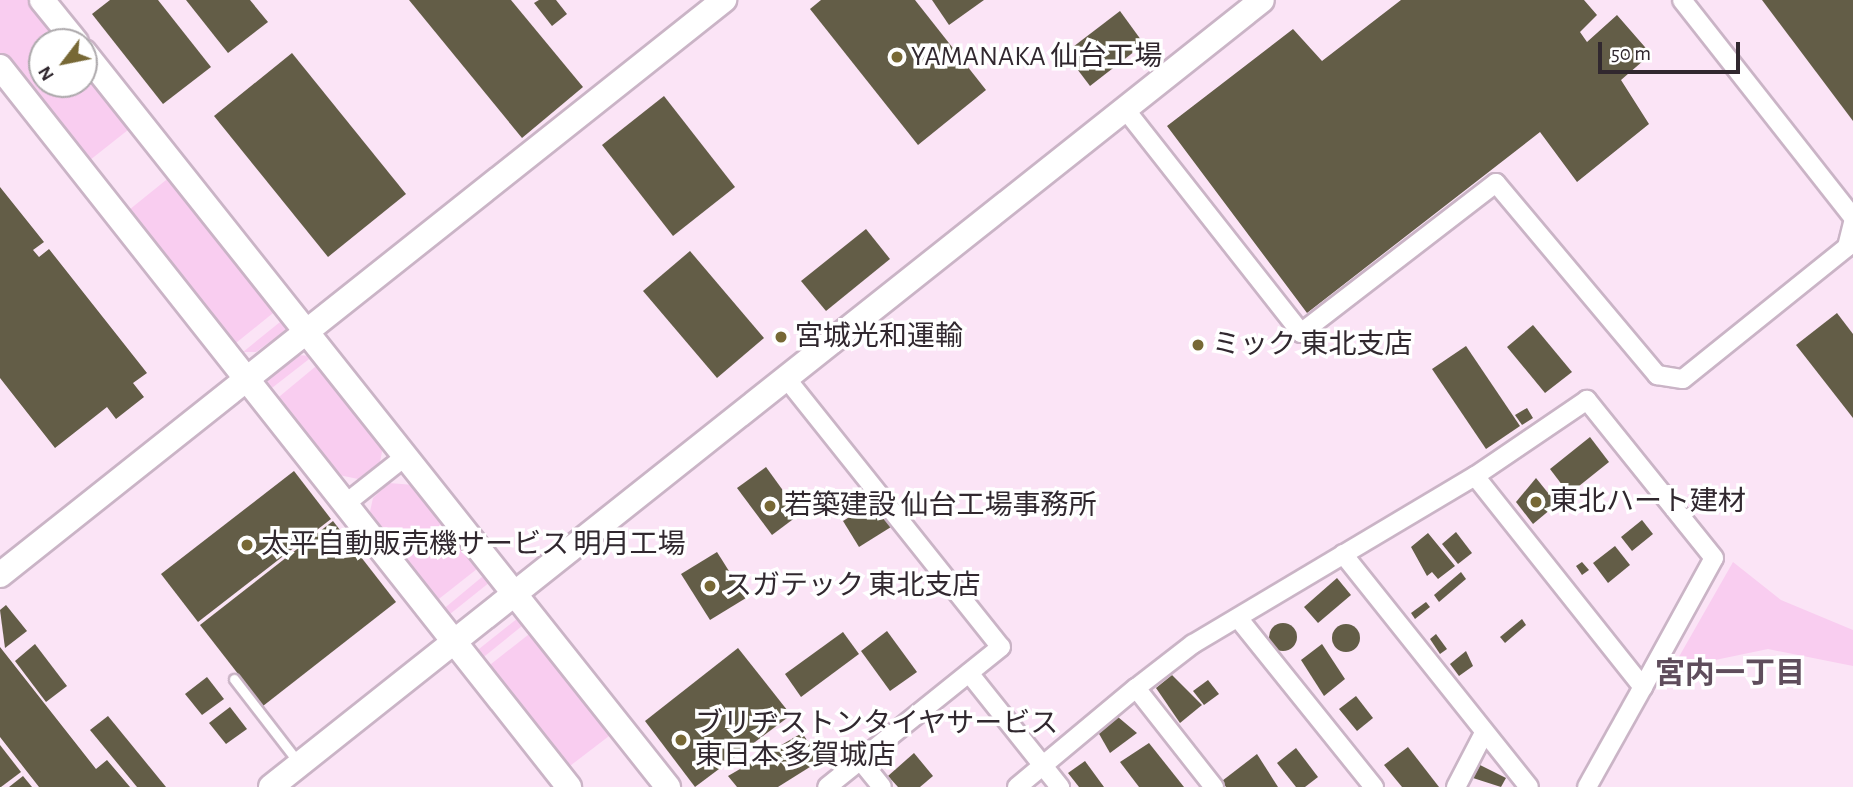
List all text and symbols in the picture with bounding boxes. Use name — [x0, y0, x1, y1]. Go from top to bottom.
north arrow — [28, 28, 98, 98]
scale bar — [1601, 28, 1743, 72]
place label: YAMANAKA 仙台工場 — [911, 40, 1162, 74]
text: 50 m — [1611, 43, 1651, 64]
marker: YAMANAKA 仙台工場 — [889, 49, 905, 65]
text: N — [35, 63, 58, 84]
place label: 宮城光和運輸 — [795, 320, 963, 354]
place label: ミック 東北支店 — [1212, 328, 1413, 362]
marker: 宮城光和運輸 — [773, 329, 789, 345]
marker: ミック 東北支店 — [1190, 337, 1206, 353]
place label: 東北ハート建材 — [1550, 485, 1746, 519]
place label: 若築建設 仙台工場事務所 — [784, 489, 1097, 523]
marker: 東北ハート建材 — [1528, 494, 1544, 510]
marker: 若築建設 仙台工場事務所 — [762, 498, 778, 514]
place label: 太平自動販売機サービス 明月工場 — [261, 528, 686, 562]
marker: 太平自動販売機サービス 明月工場 — [239, 537, 255, 553]
place label: スガテック 東北支店 — [724, 569, 981, 603]
marker: スガテック 東北支店 — [702, 578, 718, 594]
district label: 宮内一丁目 — [1655, 656, 1805, 692]
place label: ブリヂストンタイヤサービス 東日本 多賀城店 — [695, 707, 1059, 773]
marker: ブリヂストンタイヤサービス 東日本 多賀城店 — [673, 732, 689, 748]

